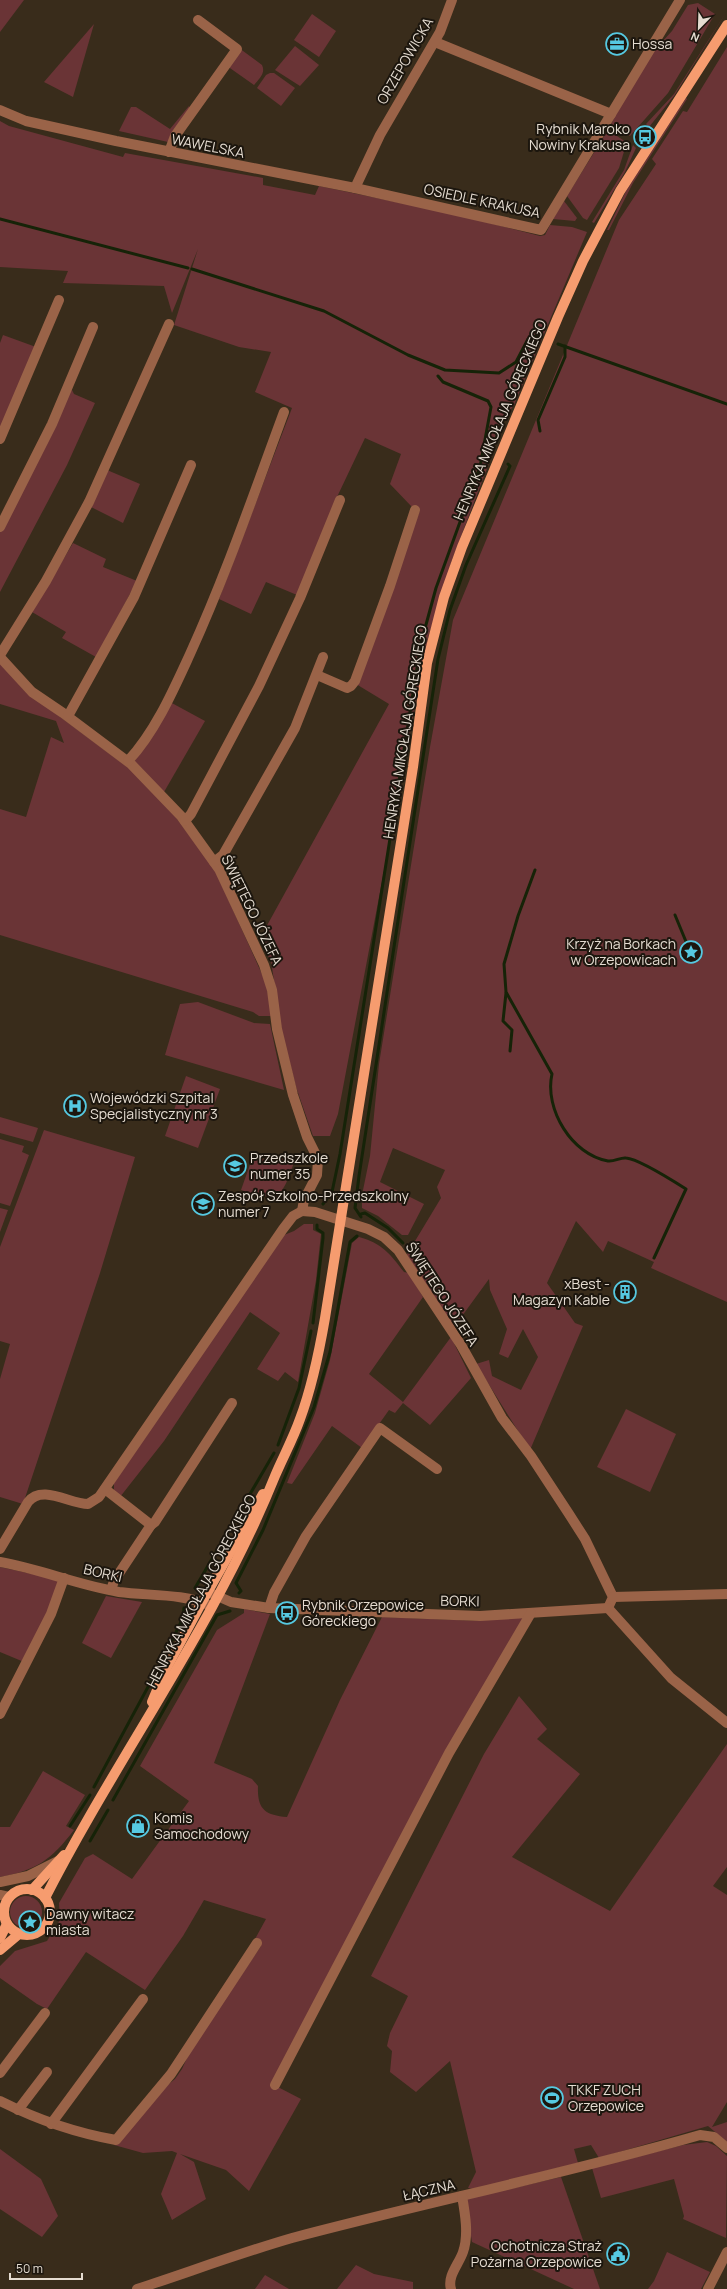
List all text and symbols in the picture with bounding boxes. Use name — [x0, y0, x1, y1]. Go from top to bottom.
north arrow — [679, 8, 719, 48]
street label: ORZEPOWICKA — [372, 14, 437, 108]
text: N — [688, 29, 701, 46]
office icon: Hossa — [604, 31, 630, 57]
place label: Hossa — [632, 34, 672, 53]
place label: Rybnik Maroko Nowiny Krakusa — [529, 119, 630, 154]
bus stop icon: Rybnik Maroko Nowiny Krakusa — [632, 124, 658, 150]
street label: WAWELSKA — [170, 129, 246, 162]
street label: OSIEDLE KRAKUSA — [422, 179, 542, 222]
street label: HENRYKA MIKOŁAJA GÓRECKIEGO — [449, 317, 551, 523]
street label: HENRYKA MIKOŁAJA GÓRECKIEGO — [378, 624, 431, 840]
street label: ŚWIĘTEGO JÓZEFA — [217, 851, 287, 968]
place label: Krzyż na Borkach w Orzepowicach — [566, 934, 676, 969]
place icon: Krzyż na Borkach w Orzepowicach — [678, 939, 704, 965]
place label: Wojewódzki Szpital Specjalistyczny nr 3 — [90, 1088, 218, 1123]
hospital icon: Wojewódzki Szpital Specjalistyczny nr 3 — [62, 1093, 88, 1119]
place label: Przedszkole numer 35 — [250, 1148, 328, 1183]
school or university icon: Przedszkole numer 35 — [222, 1153, 248, 1179]
place label: Zespół Szkolno-Przedszkolny numer 7 — [218, 1186, 410, 1221]
school or university icon: Zespół Szkolno-Przedszkolny numer 7 — [190, 1191, 216, 1217]
street label: ŚWIĘTEGO JÓZEFA — [402, 1238, 483, 1350]
place label: xBest - Magazyn Kable — [513, 1274, 610, 1309]
building icon: xBest - Magazyn Kable — [612, 1279, 638, 1305]
street label: HENRYKA MIKOŁAJA GÓRECKIEGO — [141, 1491, 260, 1691]
street label: BORKI — [82, 1559, 124, 1586]
street label: BORKI — [440, 1591, 480, 1610]
place label: Rybnik Orzepowice Góreckiego — [302, 1595, 424, 1630]
bus stop icon: Rybnik Orzepowice Góreckiego — [274, 1600, 300, 1626]
place label: Komis Samochodowy — [154, 1808, 250, 1843]
shop icon: Komis Samochodowy — [125, 1813, 151, 1839]
place label: Dawny witacz miasta — [46, 1904, 134, 1939]
place icon: Dawny witacz miasta — [17, 1909, 43, 1935]
place label: TKKF ZUCH Orzepowice — [568, 2080, 644, 2115]
sports icon: TKKF ZUCH Orzepowice — [539, 2085, 565, 2111]
street label: ŁĄCZNA — [401, 2174, 457, 2205]
place label: Ochotnicza Straż Pożarna Orzepowice — [471, 2236, 602, 2271]
public building icon: Ochotnicza Straż Pożarna Orzepowice — [605, 2241, 631, 2267]
scale bar — [10, 2255, 82, 2281]
text: 50 m — [16, 2260, 43, 2277]

